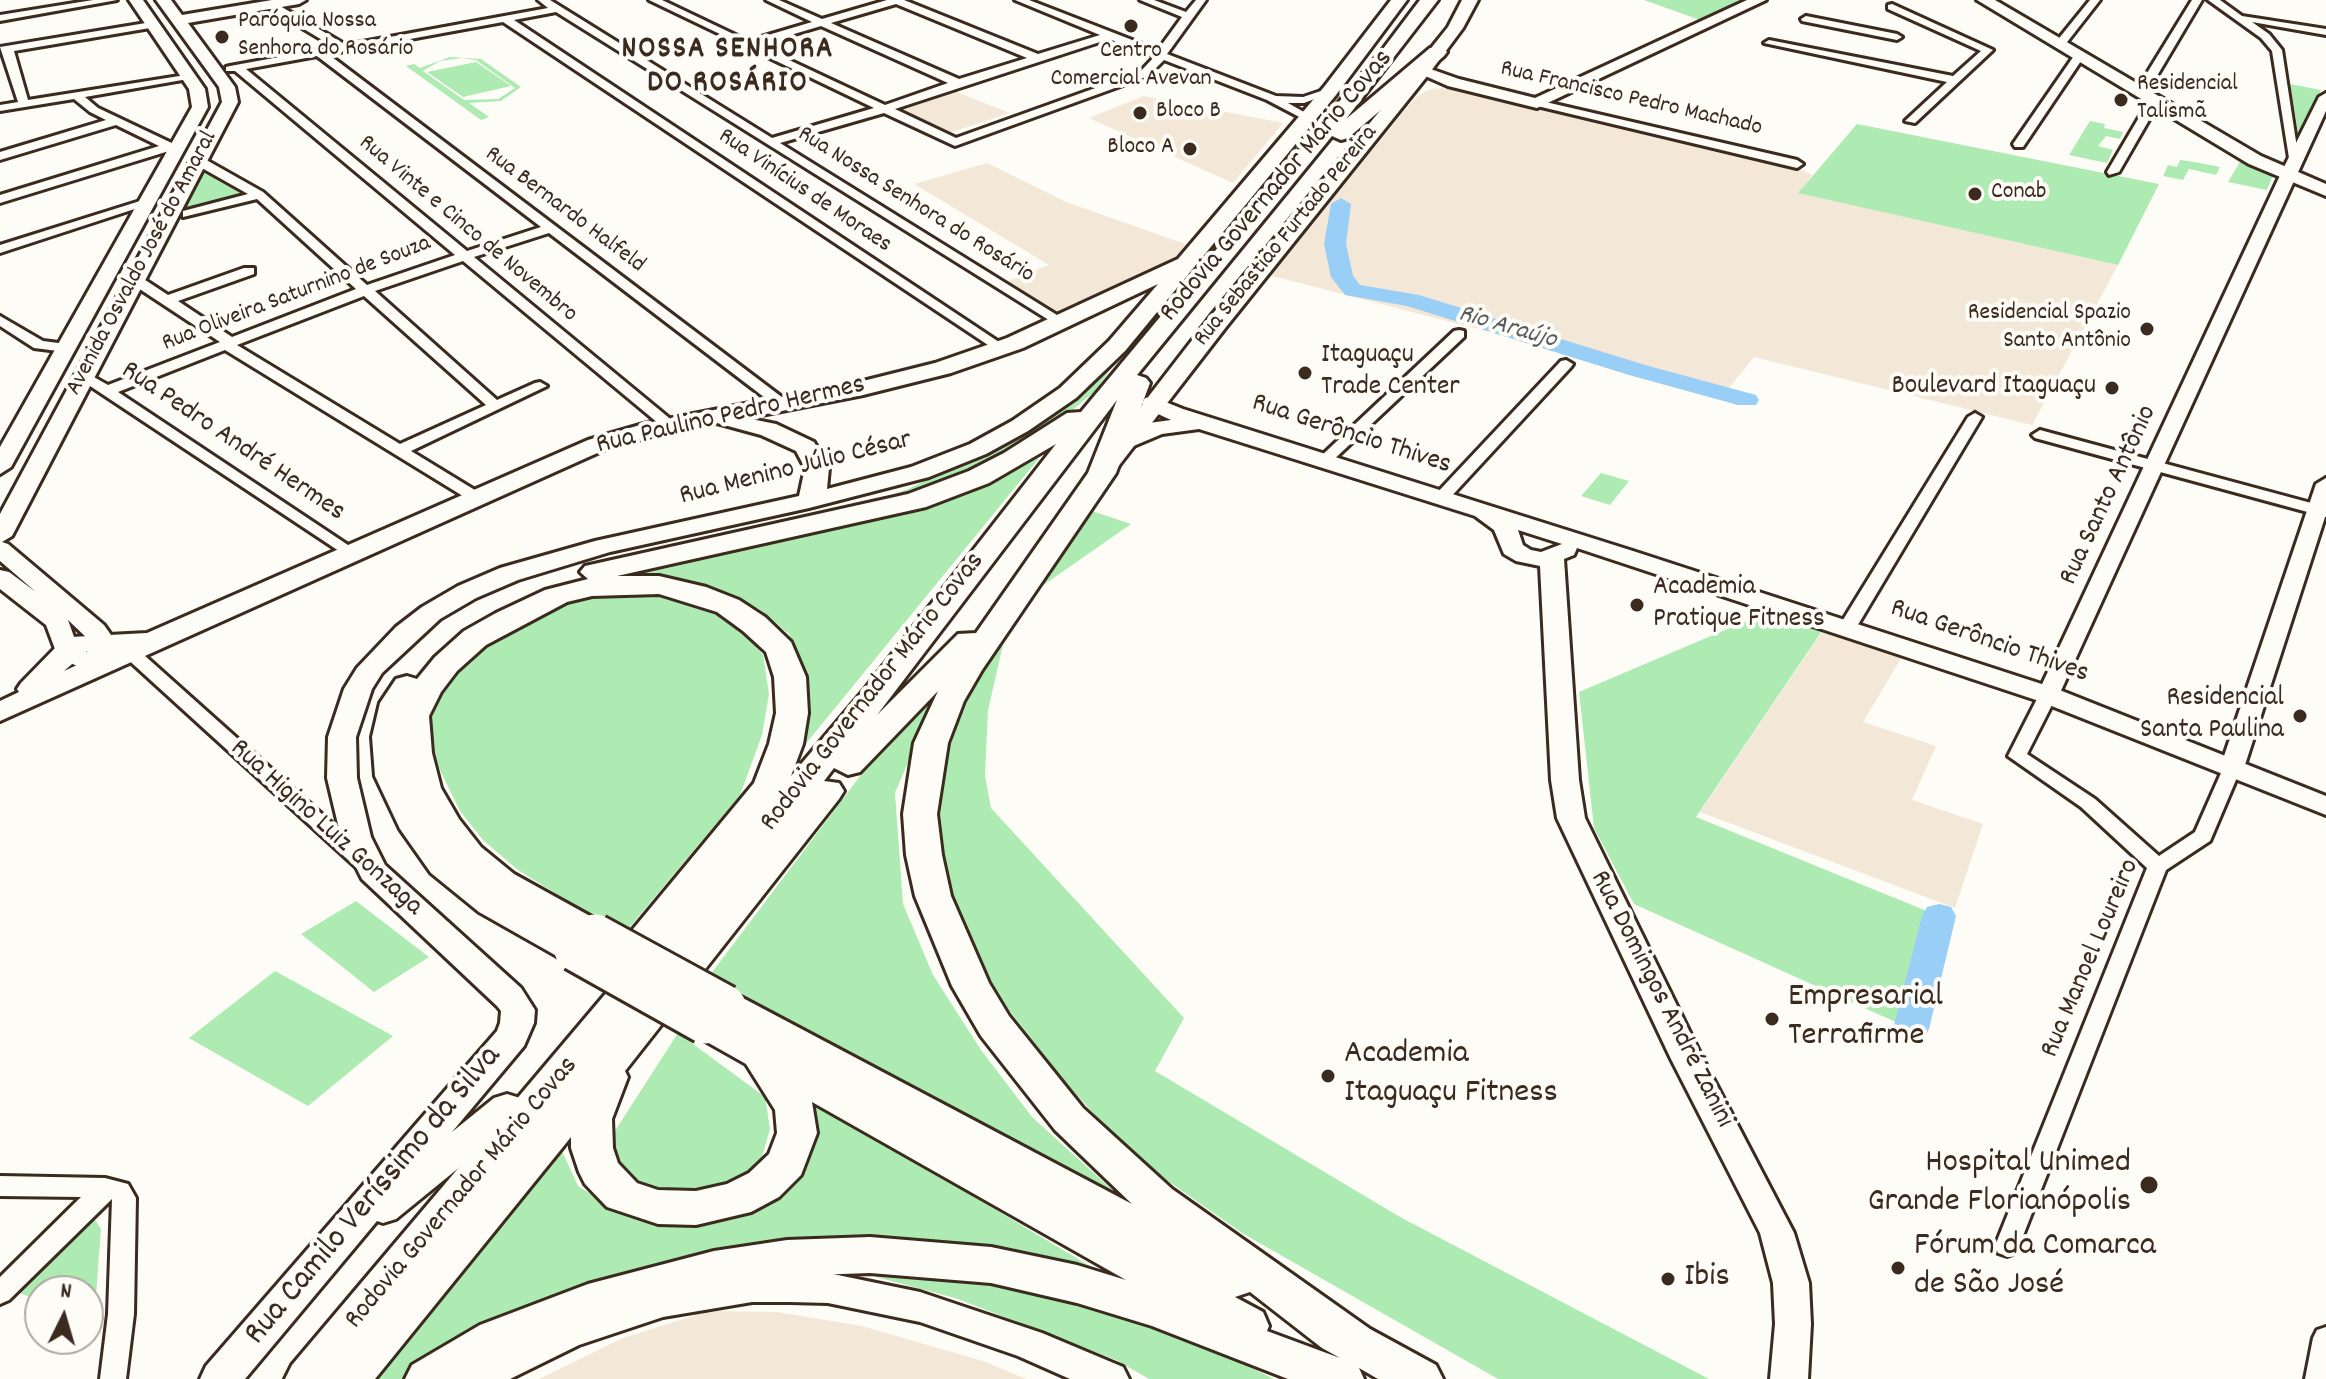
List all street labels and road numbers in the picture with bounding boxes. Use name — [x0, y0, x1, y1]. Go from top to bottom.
street label: Rodovia Governador Mário Covas — [1154, 44, 1402, 330]
street label: Rua Francisco Pedro Machado — [1497, 56, 1765, 144]
street label: Rua Nossa Senhora do Rosário — [791, 121, 1039, 291]
street label: Rua Sebastião Furtado Pereira — [1189, 121, 1385, 353]
street label: Rua Vinícius de Moraes — [712, 123, 896, 261]
street label: Avenida Osvaldo José do Amaral — [61, 127, 225, 401]
street label: Rua Vinte e Cinco de Novembro — [352, 130, 582, 330]
street label: Rua Bernardo Halfeld — [478, 141, 650, 281]
street label: Rua Oliveira Saturnino de Souza — [159, 230, 435, 360]
street label: Rua Pedro André Hermes — [113, 355, 351, 531]
street label: Rua Paulino Pedro Hermes — [593, 370, 869, 464]
street label: Rua Gerôncio Thives — [1247, 388, 1455, 484]
street label: Rua Santo Antônio — [2054, 401, 2166, 591]
street label: Rua Menino Júlio César — [676, 425, 916, 515]
street label: Rodovia Governador Mário Covas — [755, 547, 993, 839]
street label: Rua Gerôncio Thives — [1885, 593, 2093, 693]
street label: Rua Higino Luiz Gonzaga — [221, 733, 429, 925]
street label: Rua Manoel Loureiro — [2035, 855, 2149, 1063]
street label: Rua Domingos André Zanini — [1581, 866, 1739, 1134]
street label: Rua Camilo Veríssimo da Silva — [238, 1039, 512, 1355]
street label: Rodovia Governador Mário Covas — [339, 1051, 587, 1337]

